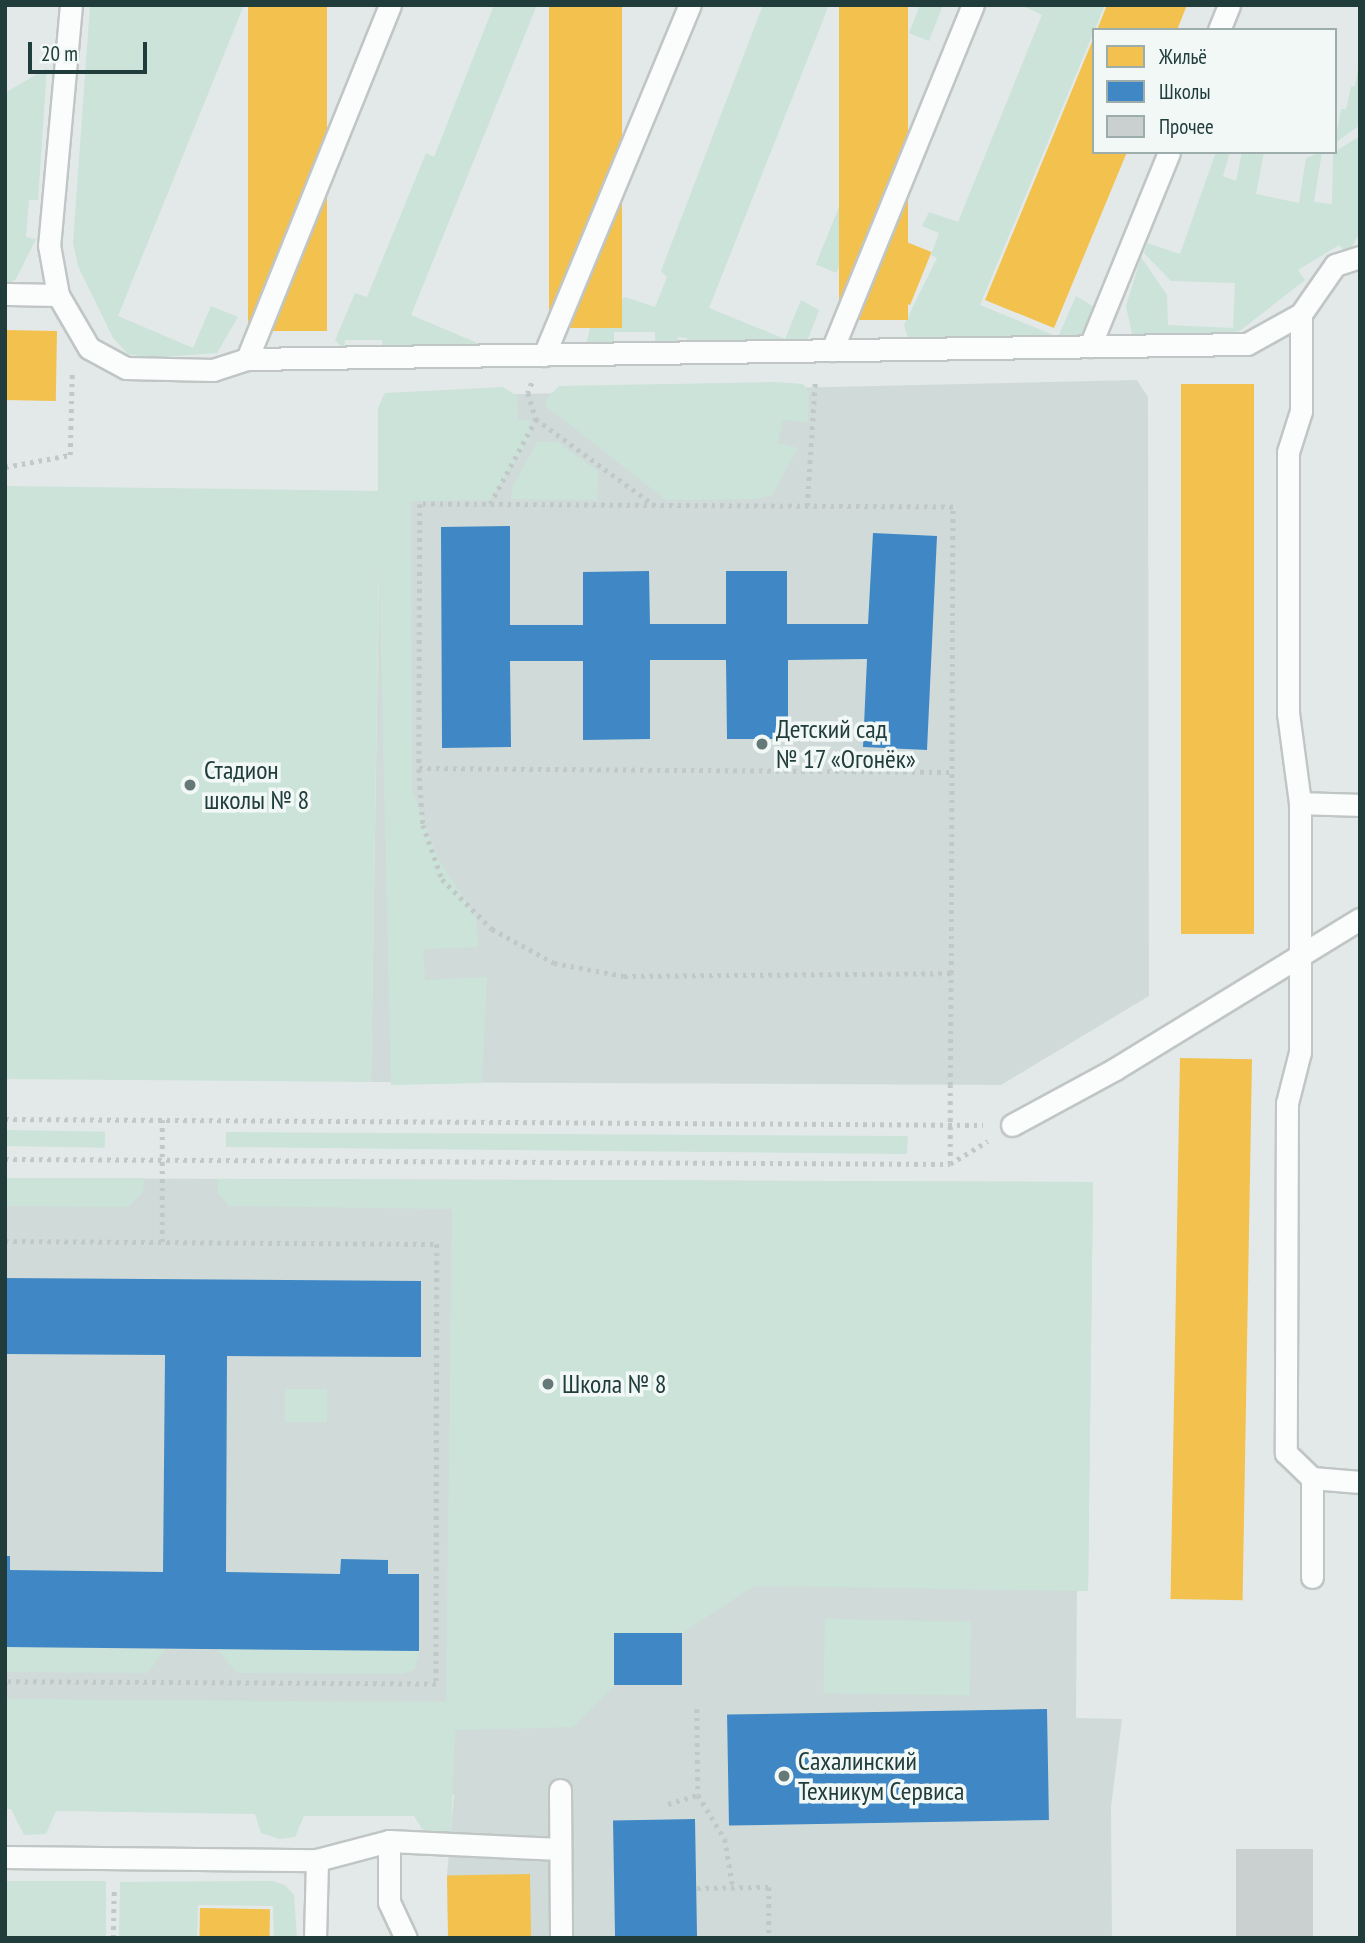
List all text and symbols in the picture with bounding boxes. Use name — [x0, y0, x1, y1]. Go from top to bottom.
scale bar — [32, 28, 150, 72]
legend — [1092, 28, 1337, 154]
text: 20 m — [41, 40, 78, 67]
text: Жильё — [1159, 43, 1207, 70]
text: Школы — [1159, 78, 1211, 105]
text: Прочее — [1159, 113, 1214, 140]
place label: Детский сад № 17 «Огонёк» — [776, 713, 917, 774]
marker: Детский сад № 17 «Огонёк» — [754, 736, 770, 752]
place label: Стадион школы № 8 — [204, 754, 309, 816]
marker: Стадион школы № 8 — [182, 777, 198, 793]
place label: Школа № 8 — [562, 1368, 666, 1400]
marker: Школа № 8 — [540, 1376, 556, 1392]
place label: Сахалинский Техникум Сервиса — [798, 1745, 964, 1806]
marker: Сахалинский Техникум Сервиса — [776, 1768, 792, 1784]

